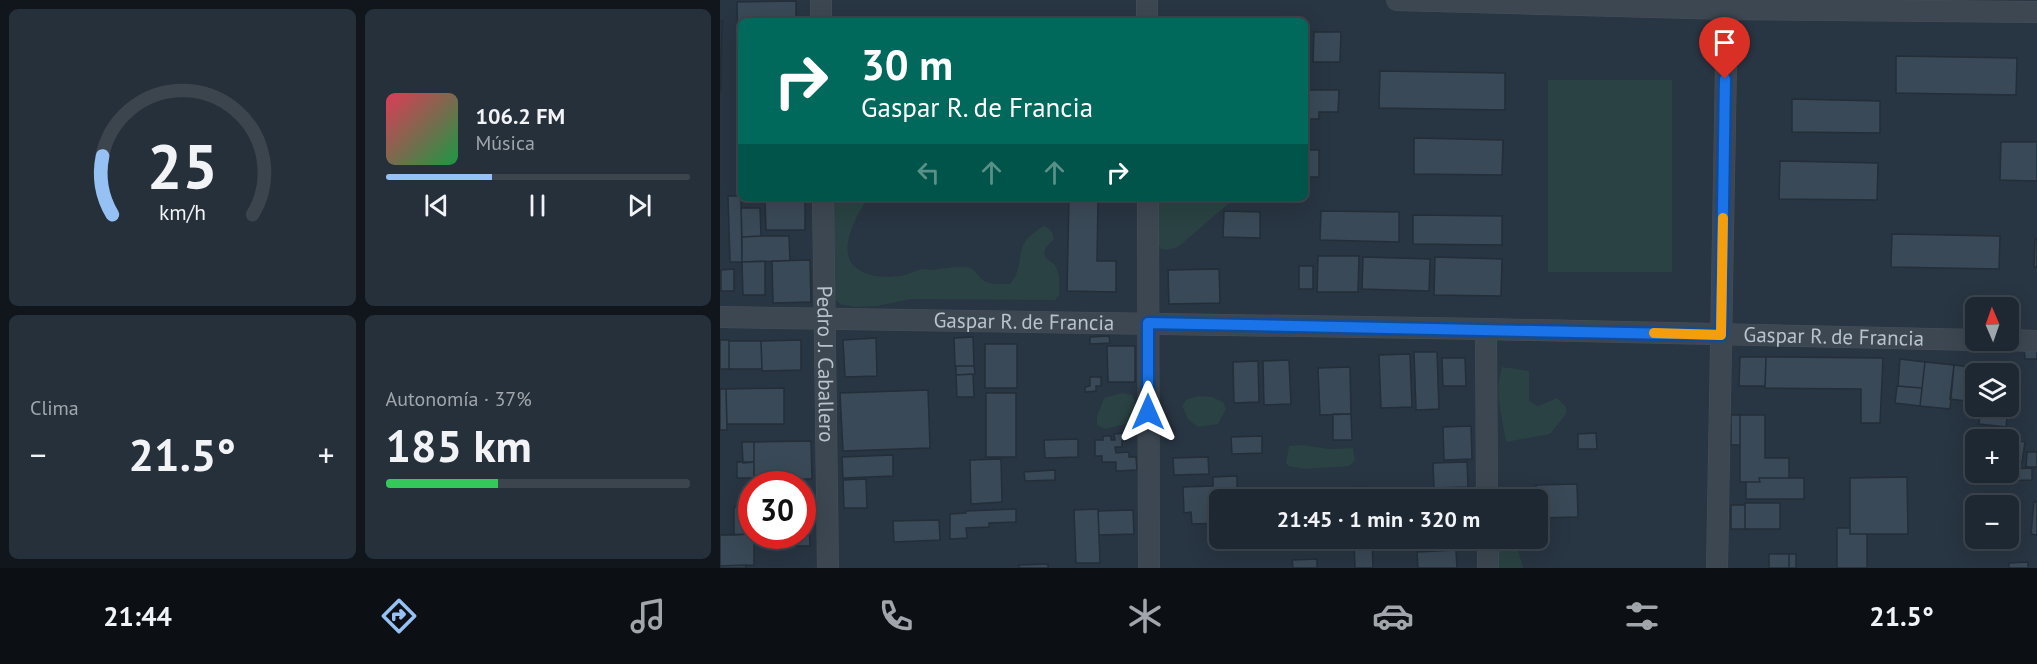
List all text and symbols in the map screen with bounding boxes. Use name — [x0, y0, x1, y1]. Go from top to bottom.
pin — [1699, 17, 1750, 79]
icon: arrive — [1708, 26, 1741, 59]
text: 30 m — [861, 37, 953, 92]
icon: right — [762, 42, 840, 120]
text: Gaspar R. de Francia — [861, 90, 1093, 124]
text: 106.2 FM — [476, 102, 565, 130]
text: 25 — [147, 125, 218, 206]
text: Música — [476, 130, 535, 156]
icon: left — [912, 156, 945, 189]
icon: ahead — [975, 156, 1008, 189]
icon: ahead — [1038, 156, 1071, 189]
icon: right — [1101, 156, 1134, 189]
icon: previous — [420, 189, 453, 222]
icon: pause — [521, 189, 554, 222]
icon: next — [623, 189, 656, 222]
text: km/h — [159, 198, 206, 226]
street label: Pedro J. Caballero — [811, 285, 840, 443]
north arrow — [1965, 297, 2019, 351]
map controls — [1965, 297, 2019, 549]
street label: Gaspar R. de Francia — [933, 306, 1115, 336]
street label: Gaspar R. de Francia — [1743, 321, 1924, 352]
button: layers — [1965, 363, 2019, 417]
position arrow — [1116, 380, 1180, 444]
text: Autonomía · 37% — [386, 386, 532, 412]
text: Clima — [30, 395, 79, 421]
text: 185 km — [386, 416, 532, 474]
text: 21.5° — [129, 425, 236, 483]
button: + — [1965, 429, 2019, 483]
text: − — [30, 433, 47, 476]
text: + — [318, 433, 335, 476]
speed limit sign: 30 — [738, 471, 816, 549]
button: − — [1965, 495, 2019, 549]
text: 21:45 · 1 min · 320 m — [1277, 505, 1480, 533]
icon: directions — [378, 595, 420, 637]
icon: music — [627, 595, 669, 637]
icon: phone — [875, 595, 917, 637]
icon: climate — [1124, 595, 1166, 637]
icon: car — [1372, 595, 1414, 637]
icon: filters — [1621, 595, 1663, 637]
text: 21:44 — [103, 599, 172, 633]
text: 21.5° — [1869, 599, 1934, 633]

